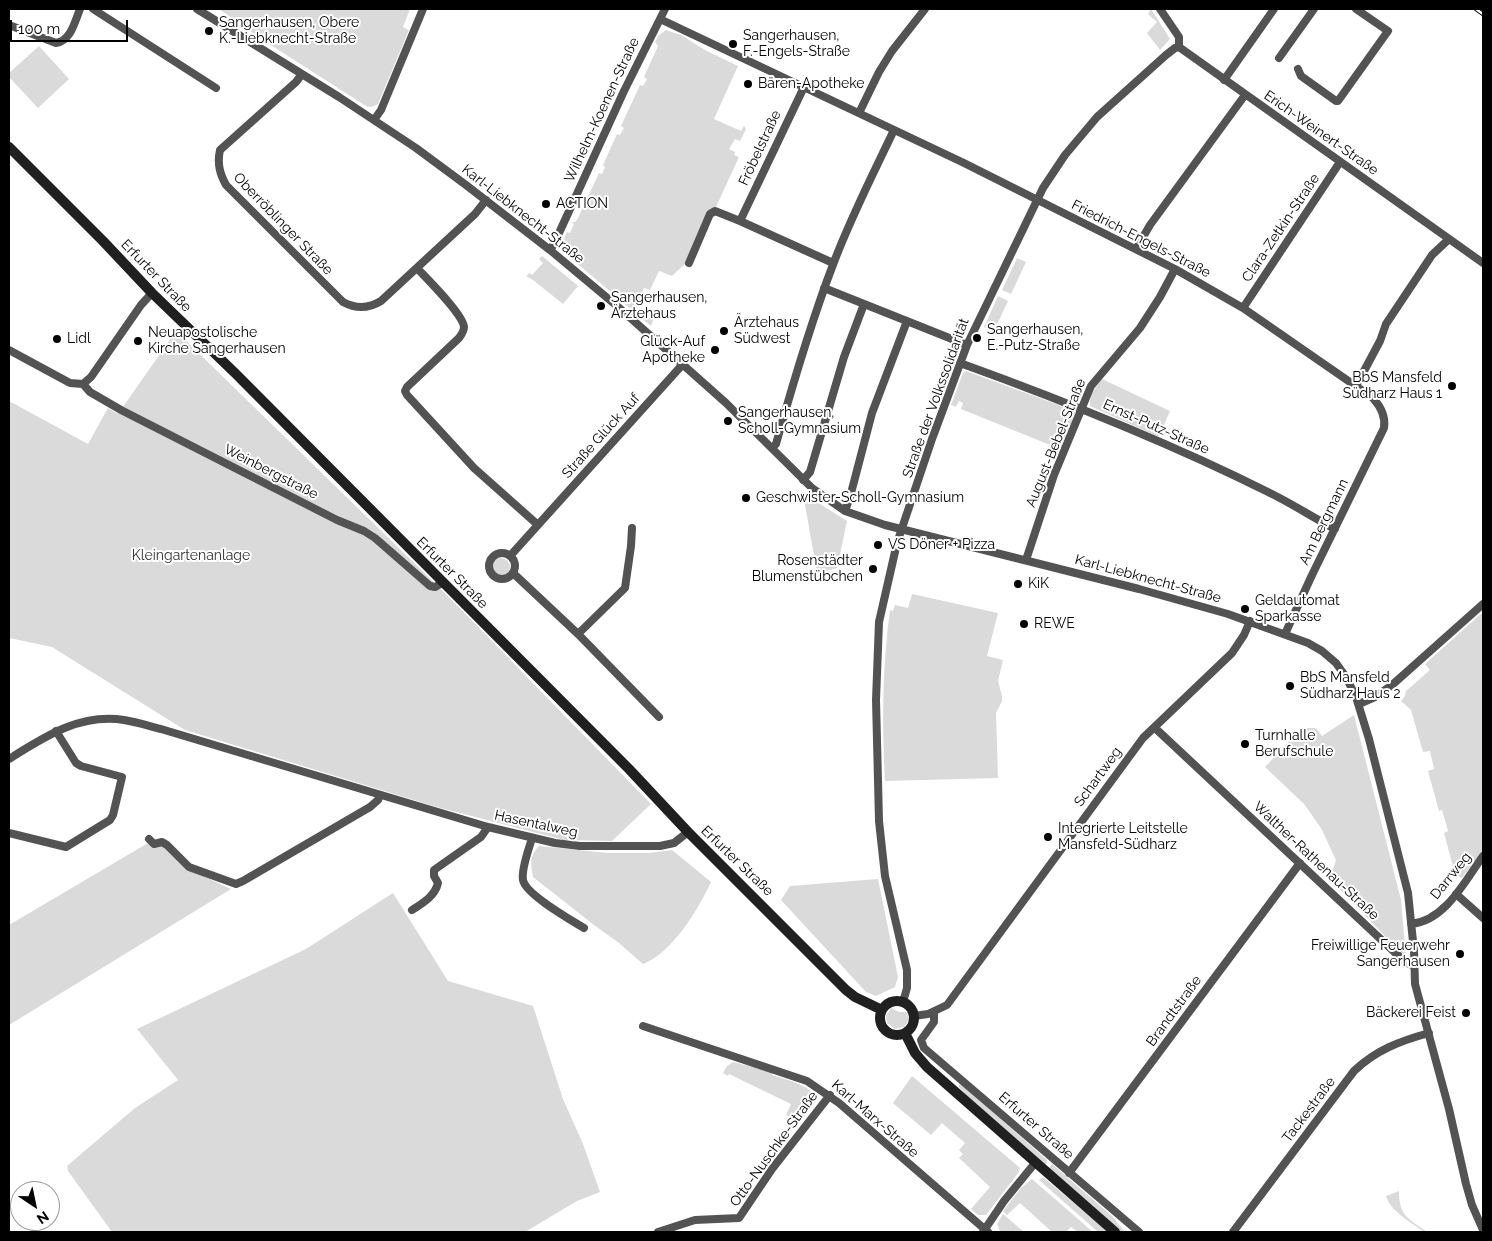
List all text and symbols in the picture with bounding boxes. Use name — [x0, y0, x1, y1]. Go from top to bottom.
scale bar — [12, 10, 130, 42]
place label: Sangerhausen, Obere K.-Liebknecht-Straße — [219, 15, 359, 48]
text: 100 m — [18, 20, 60, 38]
marker: Sangerhausen, Obere K.-Liebknecht-Straße — [203, 25, 215, 37]
place label: Sangerhausen, F.-Engels-Straße — [743, 28, 850, 60]
street label: Wilhelm-Koenen-Straße — [561, 35, 643, 185]
marker: Sangerhausen, F.-Engels-Straße — [727, 38, 739, 50]
place label: Bären-Apotheke — [758, 76, 865, 92]
marker: Bären-Apotheke — [742, 78, 754, 90]
street label: Erich-Weinert-Straße — [1260, 87, 1382, 179]
street label: Fröbelstraße — [735, 108, 785, 188]
street label: Karl-Liebknecht-Straße — [458, 161, 588, 267]
street label: Oberröblinger Straße — [230, 169, 336, 279]
street label: Clara-Zetkin-Straße — [1239, 171, 1323, 285]
place label: ACTION — [556, 196, 608, 212]
street label: Friedrich-Engels-Straße — [1069, 197, 1213, 281]
marker: ACTION — [540, 198, 552, 210]
street label: Erfurter Straße — [117, 236, 195, 316]
place label: Sangerhausen, Ärztehaus — [611, 290, 707, 322]
marker: Sangerhausen, Ärztehaus — [595, 300, 607, 312]
place label: Ärztehaus Südwest — [734, 315, 799, 348]
street label: Straße der Volkssolidarität — [899, 316, 973, 480]
place label: Sangerhausen, E.-Putz-Straße — [987, 322, 1083, 354]
place label: Neuapostolische Kirche Sangerhausen — [148, 325, 286, 358]
marker: Ärztehaus Südwest — [718, 325, 730, 337]
place label: Lidl — [67, 331, 91, 347]
marker: Sangerhausen, E.-Putz-Straße — [971, 332, 983, 344]
marker: Lidl — [51, 333, 63, 345]
place label: Glück-Auf Apotheke — [640, 334, 705, 367]
marker: Neuapostolische Kirche Sangerhausen — [132, 335, 144, 347]
marker: Glück-Auf Apotheke — [709, 344, 721, 356]
place label: BbS Mansfeld Südharz Haus 1 — [1343, 370, 1442, 402]
street label: August-Bebel-Straße — [1022, 376, 1090, 510]
marker: BbS Mansfeld Südharz Haus 1 — [1446, 380, 1458, 392]
street label: Straße Glück Auf — [559, 390, 643, 482]
street label: Ernst-Putz-Straße — [1100, 396, 1212, 458]
place label: Sangerhausen, Scholl-Gymnasium — [738, 405, 861, 438]
marker: Sangerhausen, Scholl-Gymnasium — [722, 415, 734, 427]
street label: Weinbergstraße — [221, 441, 321, 503]
street label: Am Bergmann — [1296, 476, 1352, 568]
place label: Geschwister-Scholl-Gymnasium — [756, 490, 964, 506]
marker: Geschwister-Scholl-Gymnasium — [740, 492, 752, 504]
street label: Erfurter Straße — [413, 534, 491, 612]
place label: VS Döner + Pizza — [888, 537, 995, 553]
marker: VS Döner + Pizza — [872, 539, 884, 551]
park label: Kleingartenanlage — [132, 548, 250, 564]
street label: Karl-Liebknecht-Straße — [1073, 551, 1223, 607]
place label: Rosenstädter Blumenstübchen — [752, 553, 863, 586]
marker: Rosenstädter Blumenstübchen — [867, 563, 879, 575]
place label: KiK — [1028, 576, 1049, 592]
marker: KiK — [1012, 578, 1024, 590]
place label: Geldautomat Sparkasse — [1255, 593, 1340, 626]
marker: Geldautomat Sparkasse — [1239, 603, 1251, 615]
place label: REWE — [1034, 616, 1075, 632]
marker: REWE — [1018, 618, 1030, 630]
place label: BbS Mansfeld Südharz Haus 2 — [1300, 670, 1401, 702]
marker: BbS Mansfeld Südharz Haus 2 — [1284, 680, 1296, 692]
place label: Turnhalle Berufschule — [1255, 728, 1333, 760]
marker: Turnhalle Berufschule — [1239, 738, 1251, 750]
street label: Schartweg — [1071, 744, 1125, 810]
street label: Walther-Rathenau-Straße — [1250, 798, 1382, 924]
street label: Hasentalweg — [493, 807, 579, 841]
place label: Integrierte Leitstelle Mansfeld-Südharz — [1058, 821, 1188, 854]
street label: Erfurter Straße — [697, 822, 777, 900]
marker: Integrierte Leitstelle Mansfeld-Südharz — [1042, 831, 1054, 843]
street label: Darrweg — [1427, 849, 1475, 903]
place label: Freiwillige Feuerwehr Sangerhausen — [1311, 938, 1450, 970]
marker: Freiwillige Feuerwehr Sangerhausen — [1454, 948, 1466, 960]
street label: Brandtstraße — [1143, 972, 1205, 1050]
place label: Bäckerei Feist — [1366, 1005, 1456, 1021]
marker: Bäckerei Feist — [1460, 1007, 1472, 1019]
street label: Tackestraße — [1279, 1074, 1339, 1146]
street label: Karl-Marx-Straße — [828, 1077, 922, 1161]
street label: Otto-Nuschke-Straße — [727, 1088, 821, 1210]
street label: Erfurter Straße — [995, 1089, 1077, 1163]
north arrow — [10, 1181, 60, 1231]
text: N — [34, 1208, 52, 1227]

